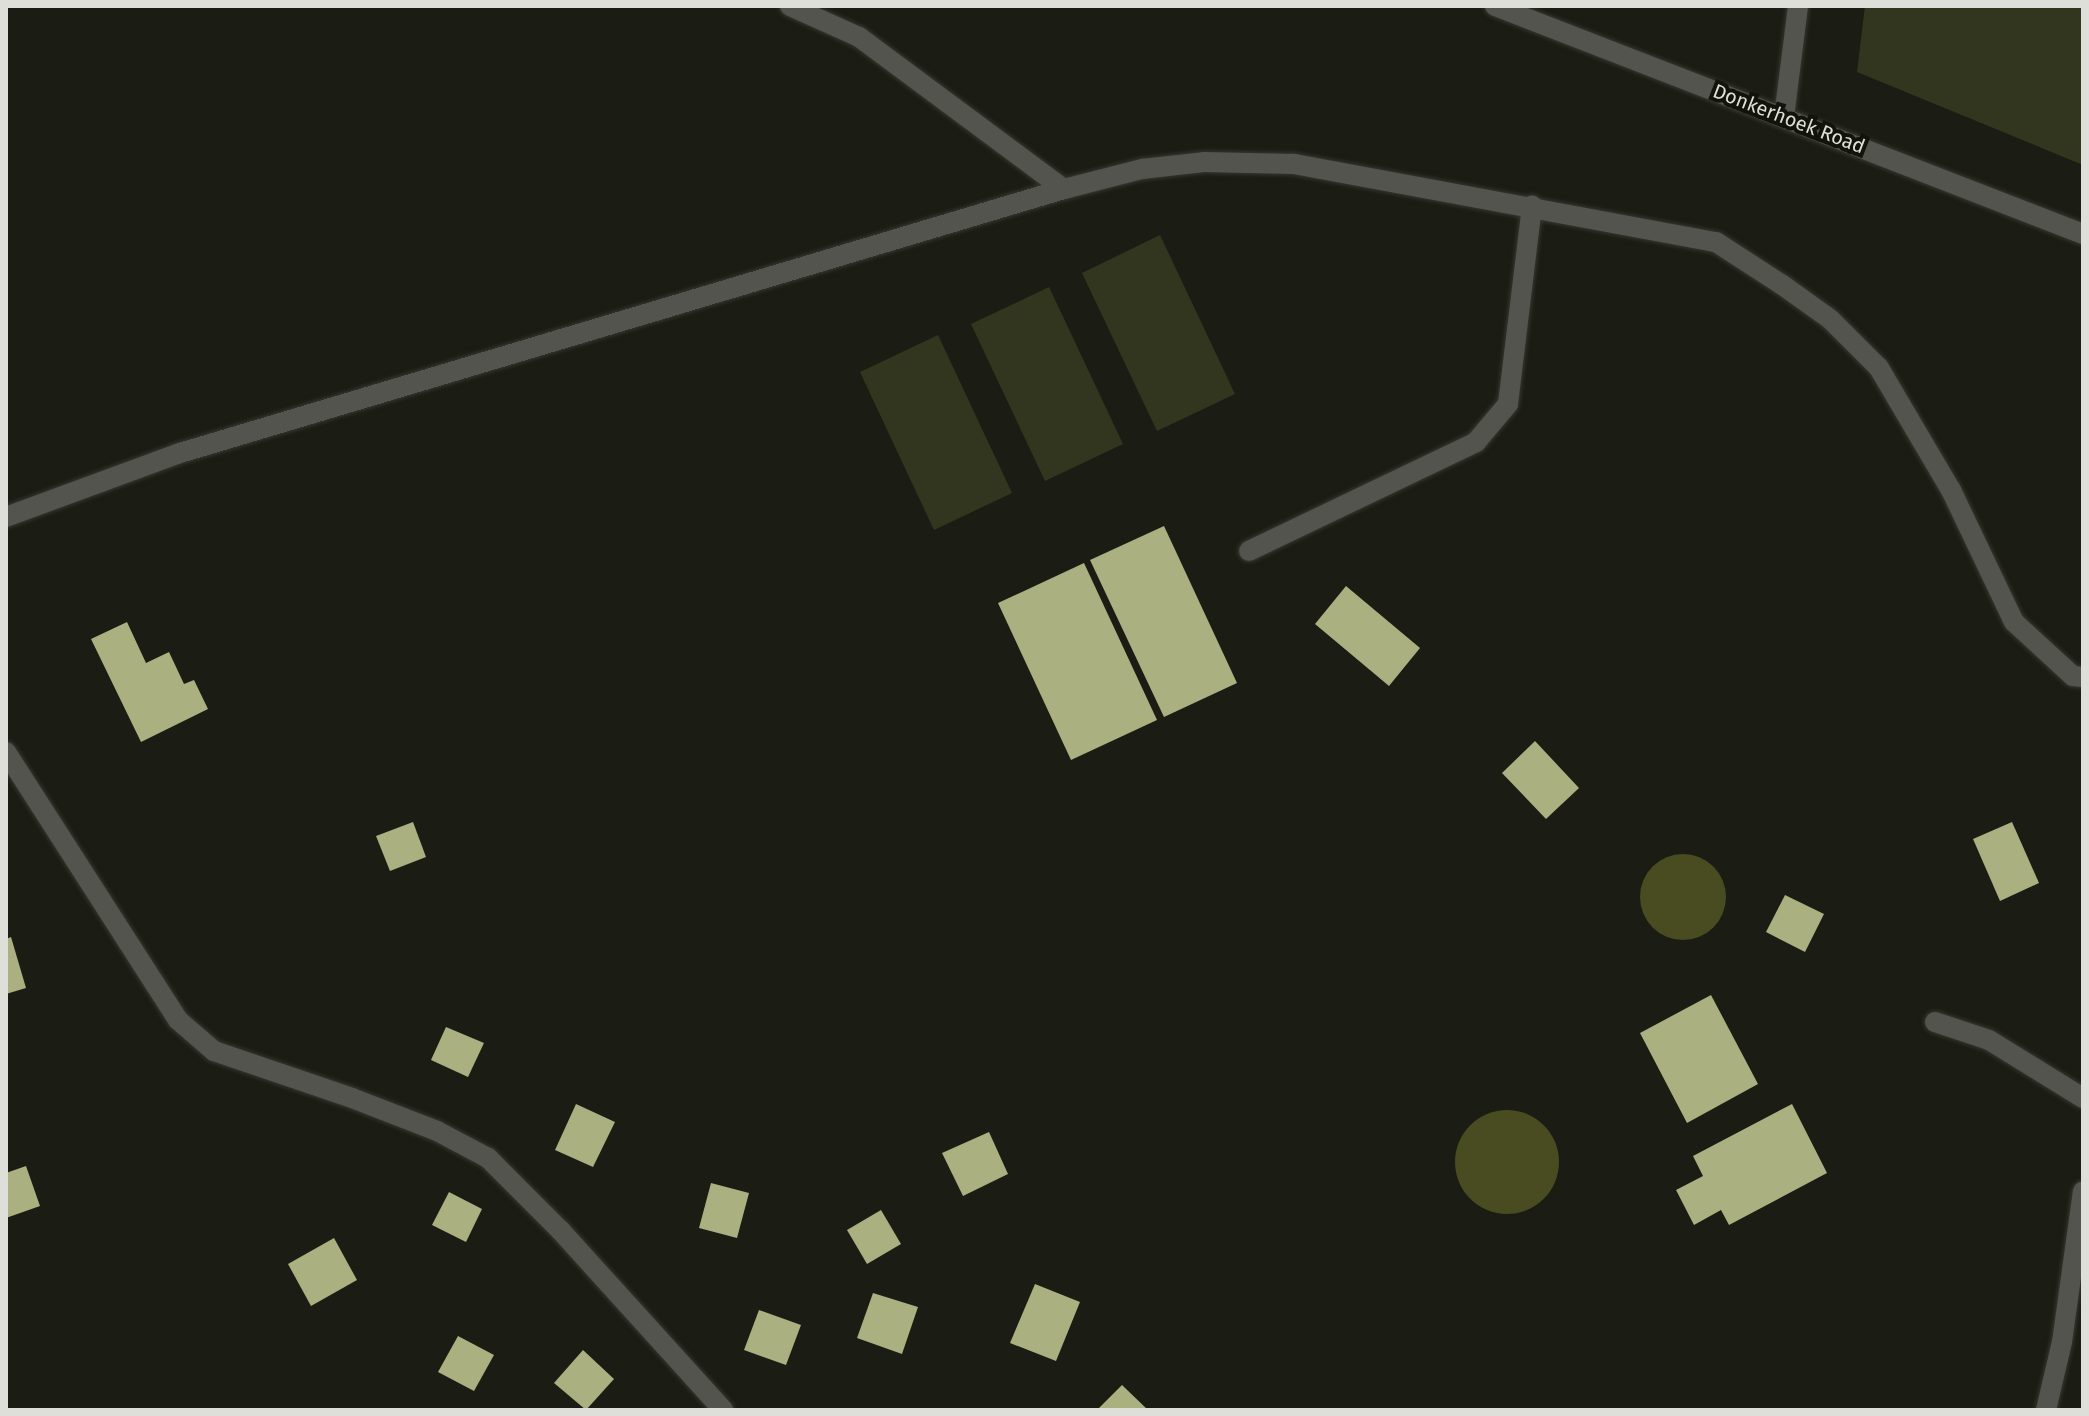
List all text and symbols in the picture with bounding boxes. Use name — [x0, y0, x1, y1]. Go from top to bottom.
street label: Donkerhoek Road — [1710, 79, 1868, 159]

